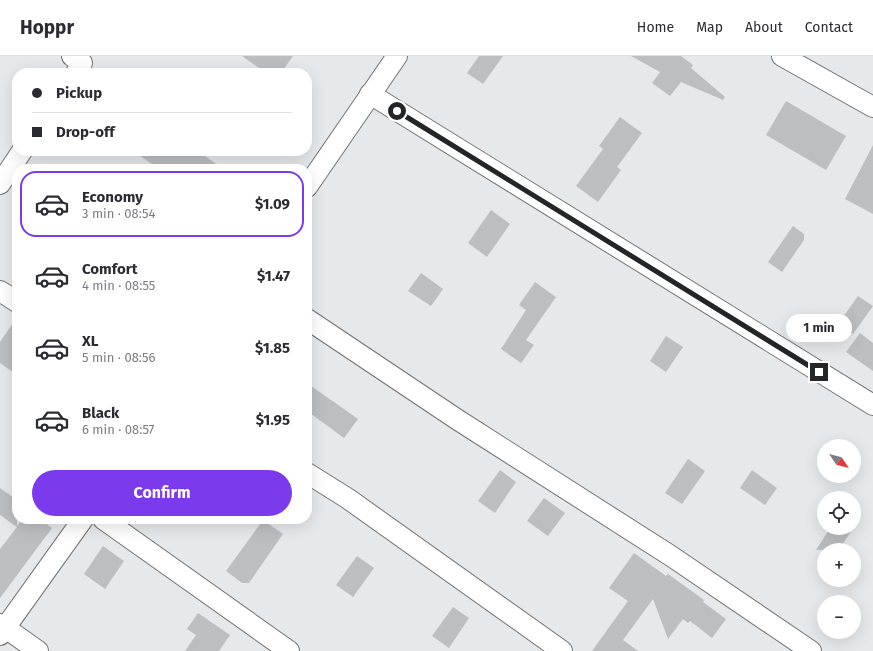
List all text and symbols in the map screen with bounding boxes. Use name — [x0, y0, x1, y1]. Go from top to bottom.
text: Hoppr — [20, 16, 74, 39]
text: Home — [637, 19, 674, 36]
text: Map — [696, 19, 723, 36]
text: About — [745, 19, 783, 36]
text: Contact — [805, 19, 853, 36]
text: Pickup — [56, 84, 102, 102]
route start — [388, 102, 406, 120]
text: Drop-off — [56, 123, 115, 141]
icon: car — [34, 186, 70, 222]
text: Economy — [82, 188, 143, 206]
text: $1.09 — [255, 195, 290, 213]
text: 3 min · 08:54 — [82, 206, 155, 221]
icon: car — [34, 258, 70, 294]
text: Comfort — [82, 260, 138, 278]
text: $1.47 — [257, 267, 290, 285]
text: 4 min · 08:55 — [82, 278, 155, 293]
callout: 1 min — [786, 314, 852, 342]
text: 1 min — [803, 320, 835, 335]
icon: car — [34, 330, 70, 366]
text: XL — [82, 332, 98, 350]
text: $1.85 — [255, 339, 290, 357]
text: 5 min · 08:56 — [82, 350, 155, 365]
route end — [810, 363, 828, 381]
icon: car — [34, 402, 70, 438]
text: Black — [82, 404, 119, 422]
text: $1.95 — [256, 411, 290, 429]
text: 6 min · 08:57 — [82, 422, 154, 437]
north arrow — [817, 439, 861, 483]
map controls — [817, 439, 861, 639]
button: Confirm — [32, 470, 292, 516]
button: locate — [817, 491, 861, 535]
button: + — [817, 543, 861, 587]
button: − — [817, 595, 861, 639]

